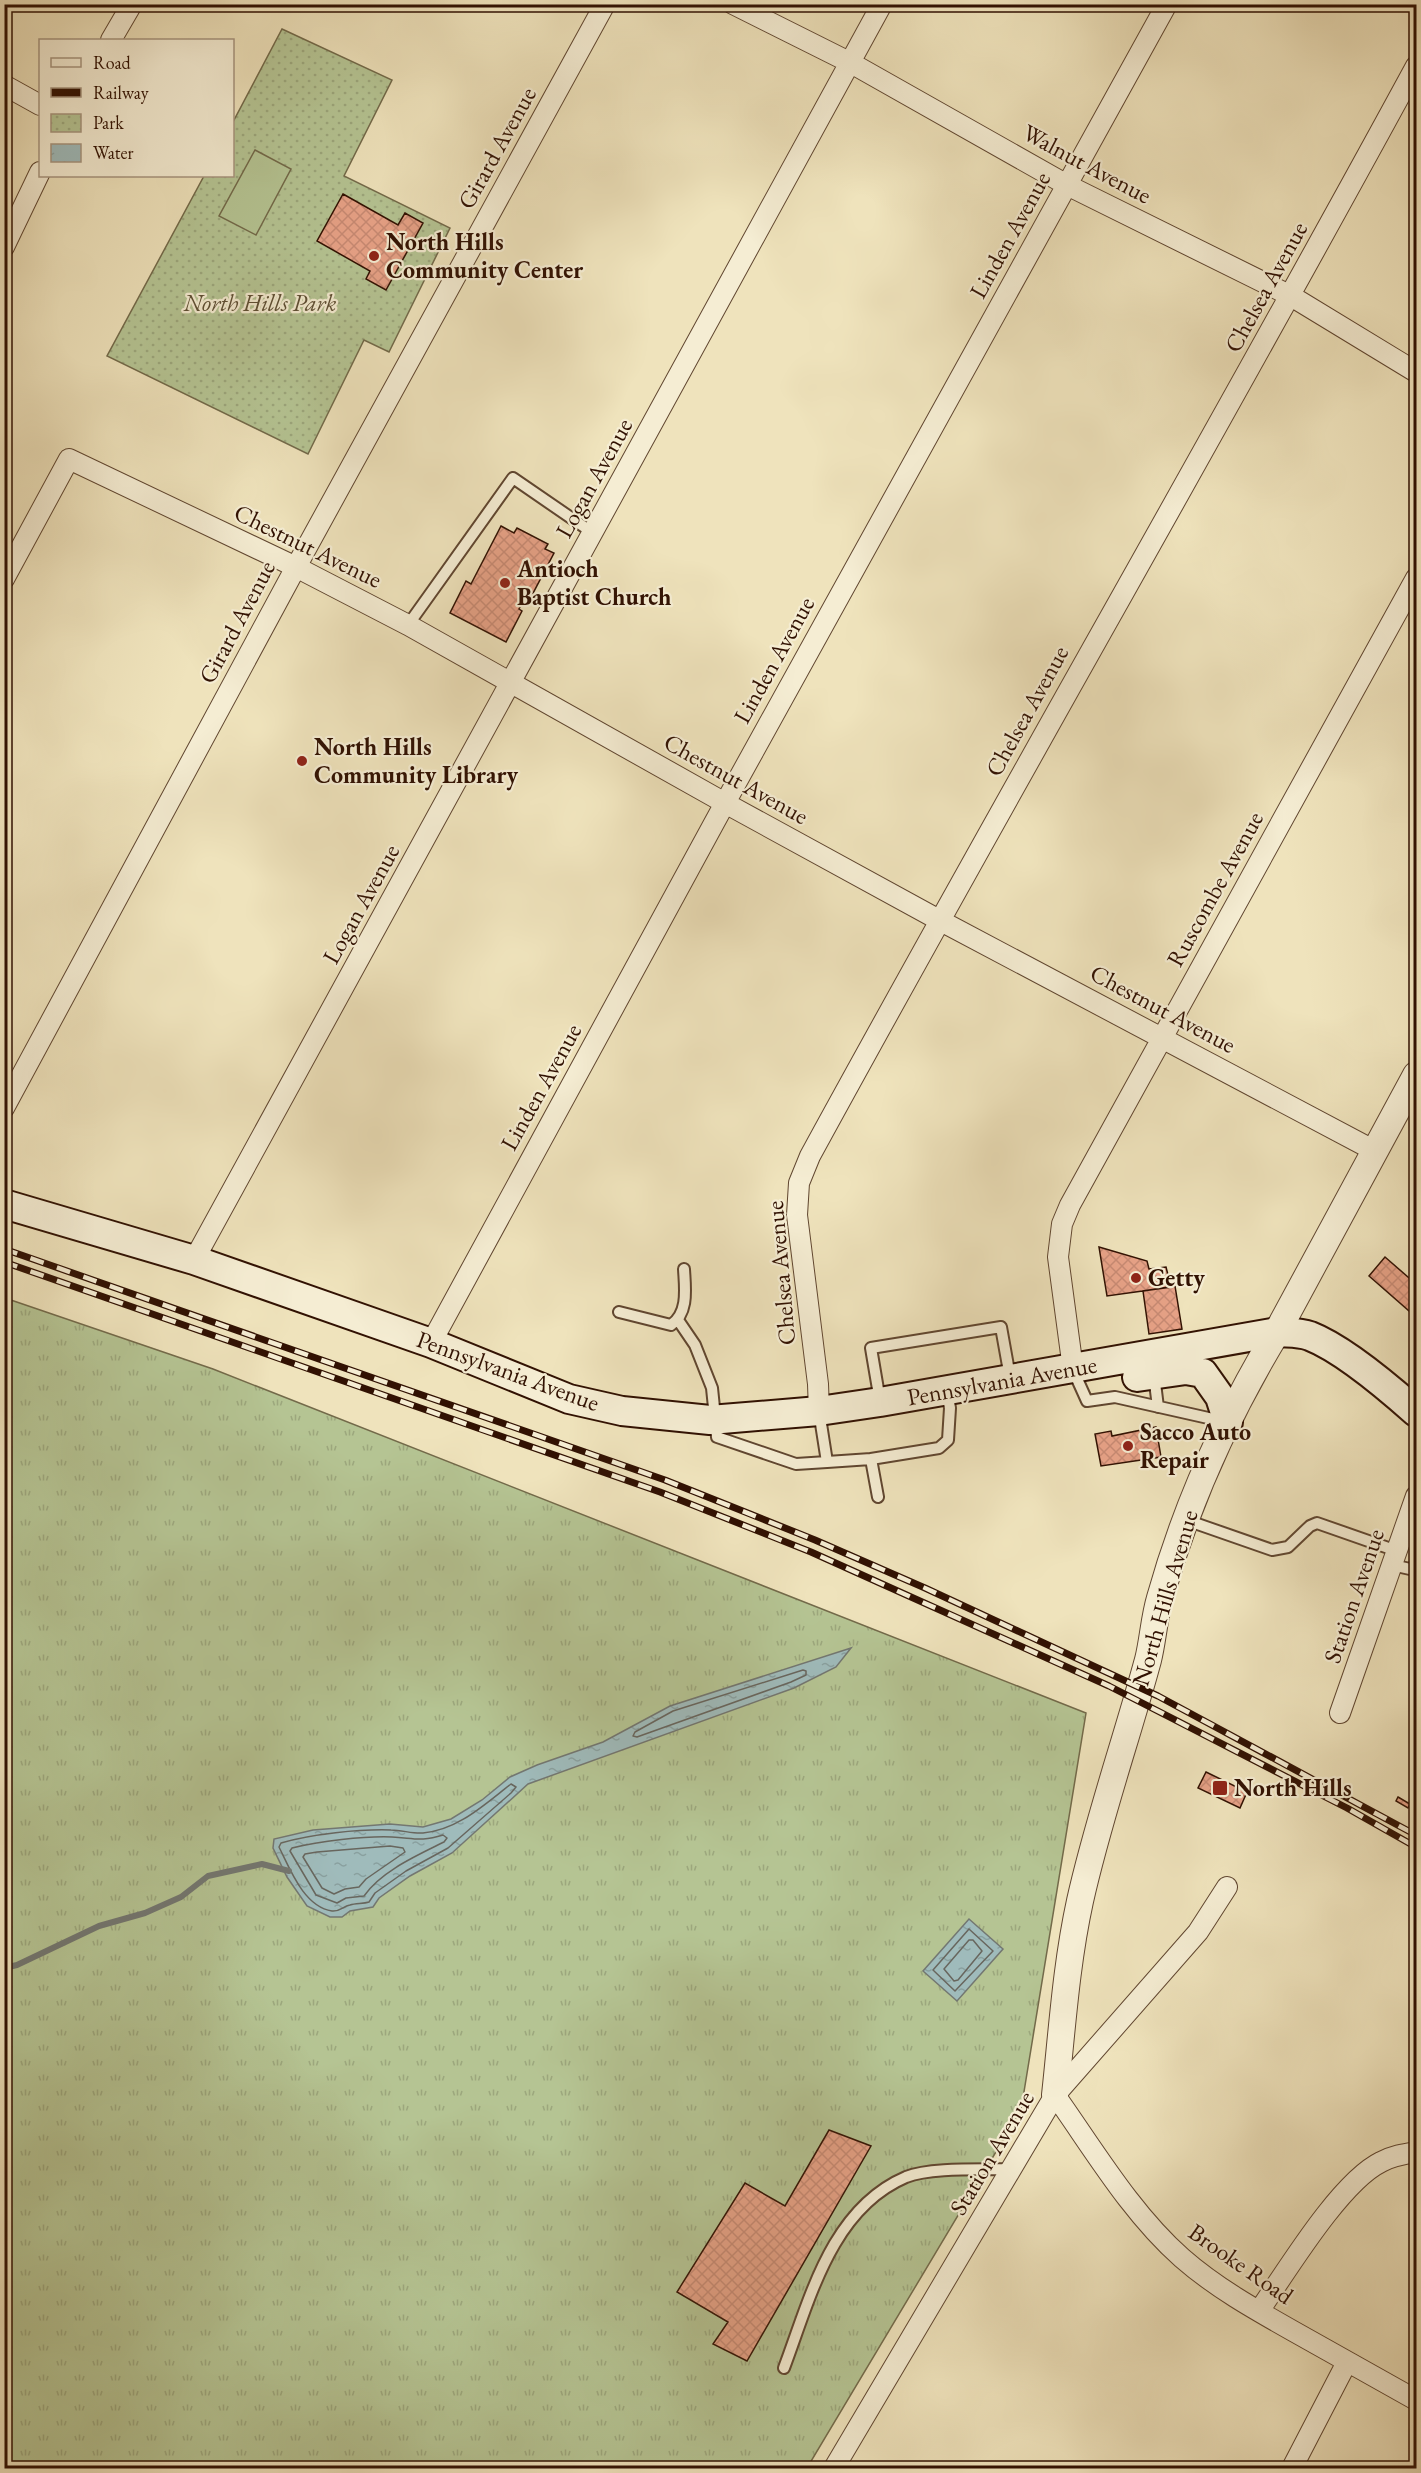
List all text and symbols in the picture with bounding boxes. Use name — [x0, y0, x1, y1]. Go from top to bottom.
legend — [39, 39, 234, 177]
text: Road — [93, 51, 132, 74]
text: Railway — [93, 81, 149, 104]
street label: Girard Avenue — [450, 81, 543, 214]
text: Park — [93, 111, 124, 134]
street label: Walnut Avenue — [1018, 117, 1157, 210]
text: Water — [93, 141, 134, 164]
street label: Linden Avenue — [962, 166, 1057, 304]
street label: Chelsea Avenue — [1217, 216, 1314, 358]
place label: North Hills Community Center — [386, 226, 583, 286]
marker: North Hills Community Center — [367, 249, 381, 263]
park label: North Hills Park — [183, 287, 337, 318]
street label: Logan Avenue — [548, 412, 639, 543]
street label: Chestnut Avenue — [229, 496, 387, 595]
place label: Antioch Baptist Church — [516, 553, 672, 612]
street label: Girard Avenue — [191, 555, 282, 689]
marker: Antioch Baptist Church — [498, 576, 512, 590]
street label: Linden Avenue — [726, 591, 821, 729]
street label: Chelsea Avenue — [978, 640, 1075, 782]
street label: Chestnut Avenue — [658, 726, 814, 831]
place label: North Hills Community Library — [314, 731, 518, 791]
marker: North Hills Community Library — [295, 754, 309, 768]
street label: Ruscombe Avenue — [1159, 806, 1270, 972]
street label: Logan Avenue — [315, 838, 406, 969]
street label: Chestnut Avenue — [1085, 957, 1241, 1060]
street label: Linden Avenue — [493, 1018, 588, 1156]
street label: Chelsea Avenue — [759, 1200, 802, 1347]
place label: Getty — [1148, 1262, 1205, 1294]
marker: Getty — [1129, 1271, 1143, 1285]
street label: Pennsylvania Avenue — [413, 1323, 604, 1418]
street label: Pennsylvania Avenue — [905, 1349, 1099, 1412]
place label: Sacco Auto Repair — [1140, 1416, 1251, 1475]
marker: Sacco Auto Repair — [1121, 1439, 1135, 1453]
street label: North Hills Avenue — [1125, 1506, 1204, 1690]
street label: Station Avenue — [1316, 1525, 1391, 1667]
place label: North Hills — [1234, 1772, 1352, 1803]
marker: North Hills — [1211, 1779, 1229, 1797]
street label: Station Avenue — [942, 2085, 1041, 2221]
street label: Brooke Road — [1183, 2216, 1300, 2312]

